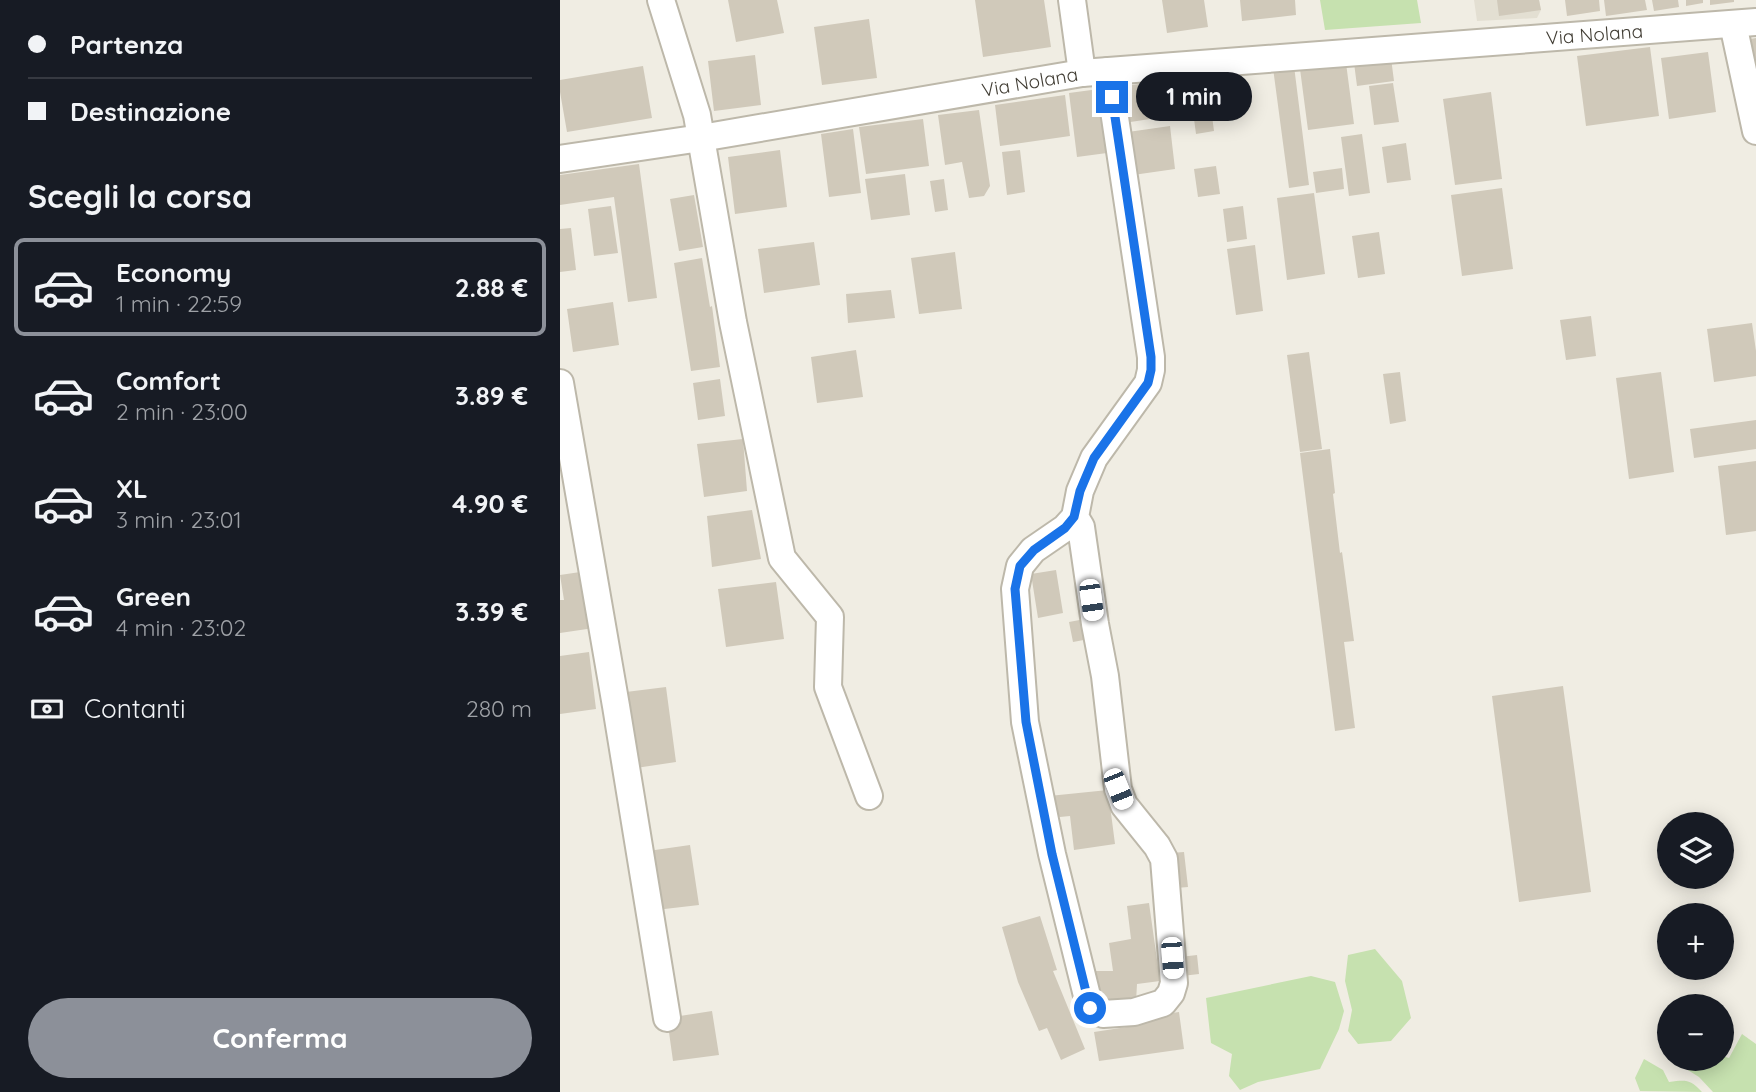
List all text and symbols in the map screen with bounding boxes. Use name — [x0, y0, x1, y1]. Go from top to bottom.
street label: Via Nolana — [1545, 19, 1644, 50]
text: Partenza — [70, 28, 183, 61]
street label: Via Nolana — [980, 62, 1080, 102]
callout: 1 min — [1136, 72, 1252, 122]
route end — [1096, 81, 1128, 113]
text: 1 min — [1166, 82, 1222, 111]
text: Destinazione — [70, 95, 231, 128]
text: Scegli la corsa — [28, 176, 252, 216]
icon: car — [32, 256, 95, 319]
text: Economy — [116, 256, 231, 289]
text: 2.88 € — [455, 271, 528, 304]
text: 1 min · 22:59 — [116, 289, 242, 318]
icon: car — [32, 364, 95, 427]
text: Comfort — [116, 364, 221, 397]
text: 3.89 € — [455, 379, 528, 412]
text: 2 min · 23:00 — [116, 397, 248, 426]
icon: car — [32, 472, 95, 535]
text: XL — [116, 472, 148, 505]
text: 4.90 € — [452, 487, 528, 520]
text: 3 min · 23:01 — [116, 505, 242, 534]
car — [1078, 578, 1105, 622]
icon: car — [32, 580, 95, 643]
text: Green — [116, 580, 191, 613]
text: 3.39 € — [455, 595, 528, 628]
text: 4 min · 23:02 — [116, 613, 246, 642]
icon: cash — [28, 690, 66, 728]
text: Contanti — [84, 692, 186, 725]
text: 280 m — [466, 694, 532, 723]
car — [1101, 766, 1136, 812]
map controls — [1657, 812, 1734, 1071]
button: layers — [1657, 812, 1734, 889]
button: + — [1657, 903, 1734, 980]
car — [1161, 936, 1184, 980]
route start — [1074, 992, 1106, 1024]
button: − — [1657, 994, 1734, 1071]
button: Conferma — [28, 998, 532, 1078]

